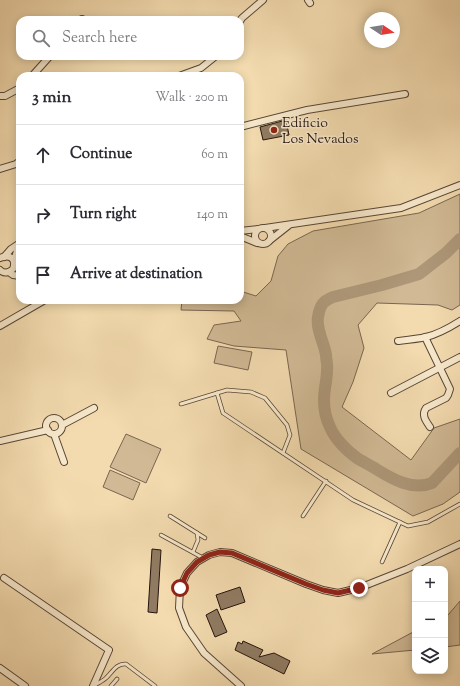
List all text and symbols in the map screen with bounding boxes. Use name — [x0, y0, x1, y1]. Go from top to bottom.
north arrow — [364, 12, 400, 48]
search box — [16, 16, 244, 60]
icon: search — [30, 27, 52, 49]
text: Search here — [62, 28, 137, 49]
text: 3 min — [32, 86, 71, 110]
text: Walk · 200 m — [155, 89, 228, 107]
place label: Edificio Los Nevados — [282, 114, 358, 150]
marker: Edificio Los Nevados — [269, 125, 279, 135]
icon: ahead — [32, 144, 54, 166]
text: Continue — [70, 144, 132, 165]
text: 60 m — [201, 146, 228, 164]
icon: right — [32, 204, 54, 226]
text: Turn right — [70, 204, 136, 225]
text: 140 m — [197, 206, 228, 224]
icon: arrive — [32, 264, 54, 286]
text: Arrive at destination — [70, 264, 203, 285]
map controls — [412, 566, 448, 674]
button: + — [412, 566, 448, 602]
route start — [171, 579, 189, 597]
route end — [350, 579, 368, 597]
button: − — [412, 602, 448, 638]
button: layers — [412, 638, 448, 674]

